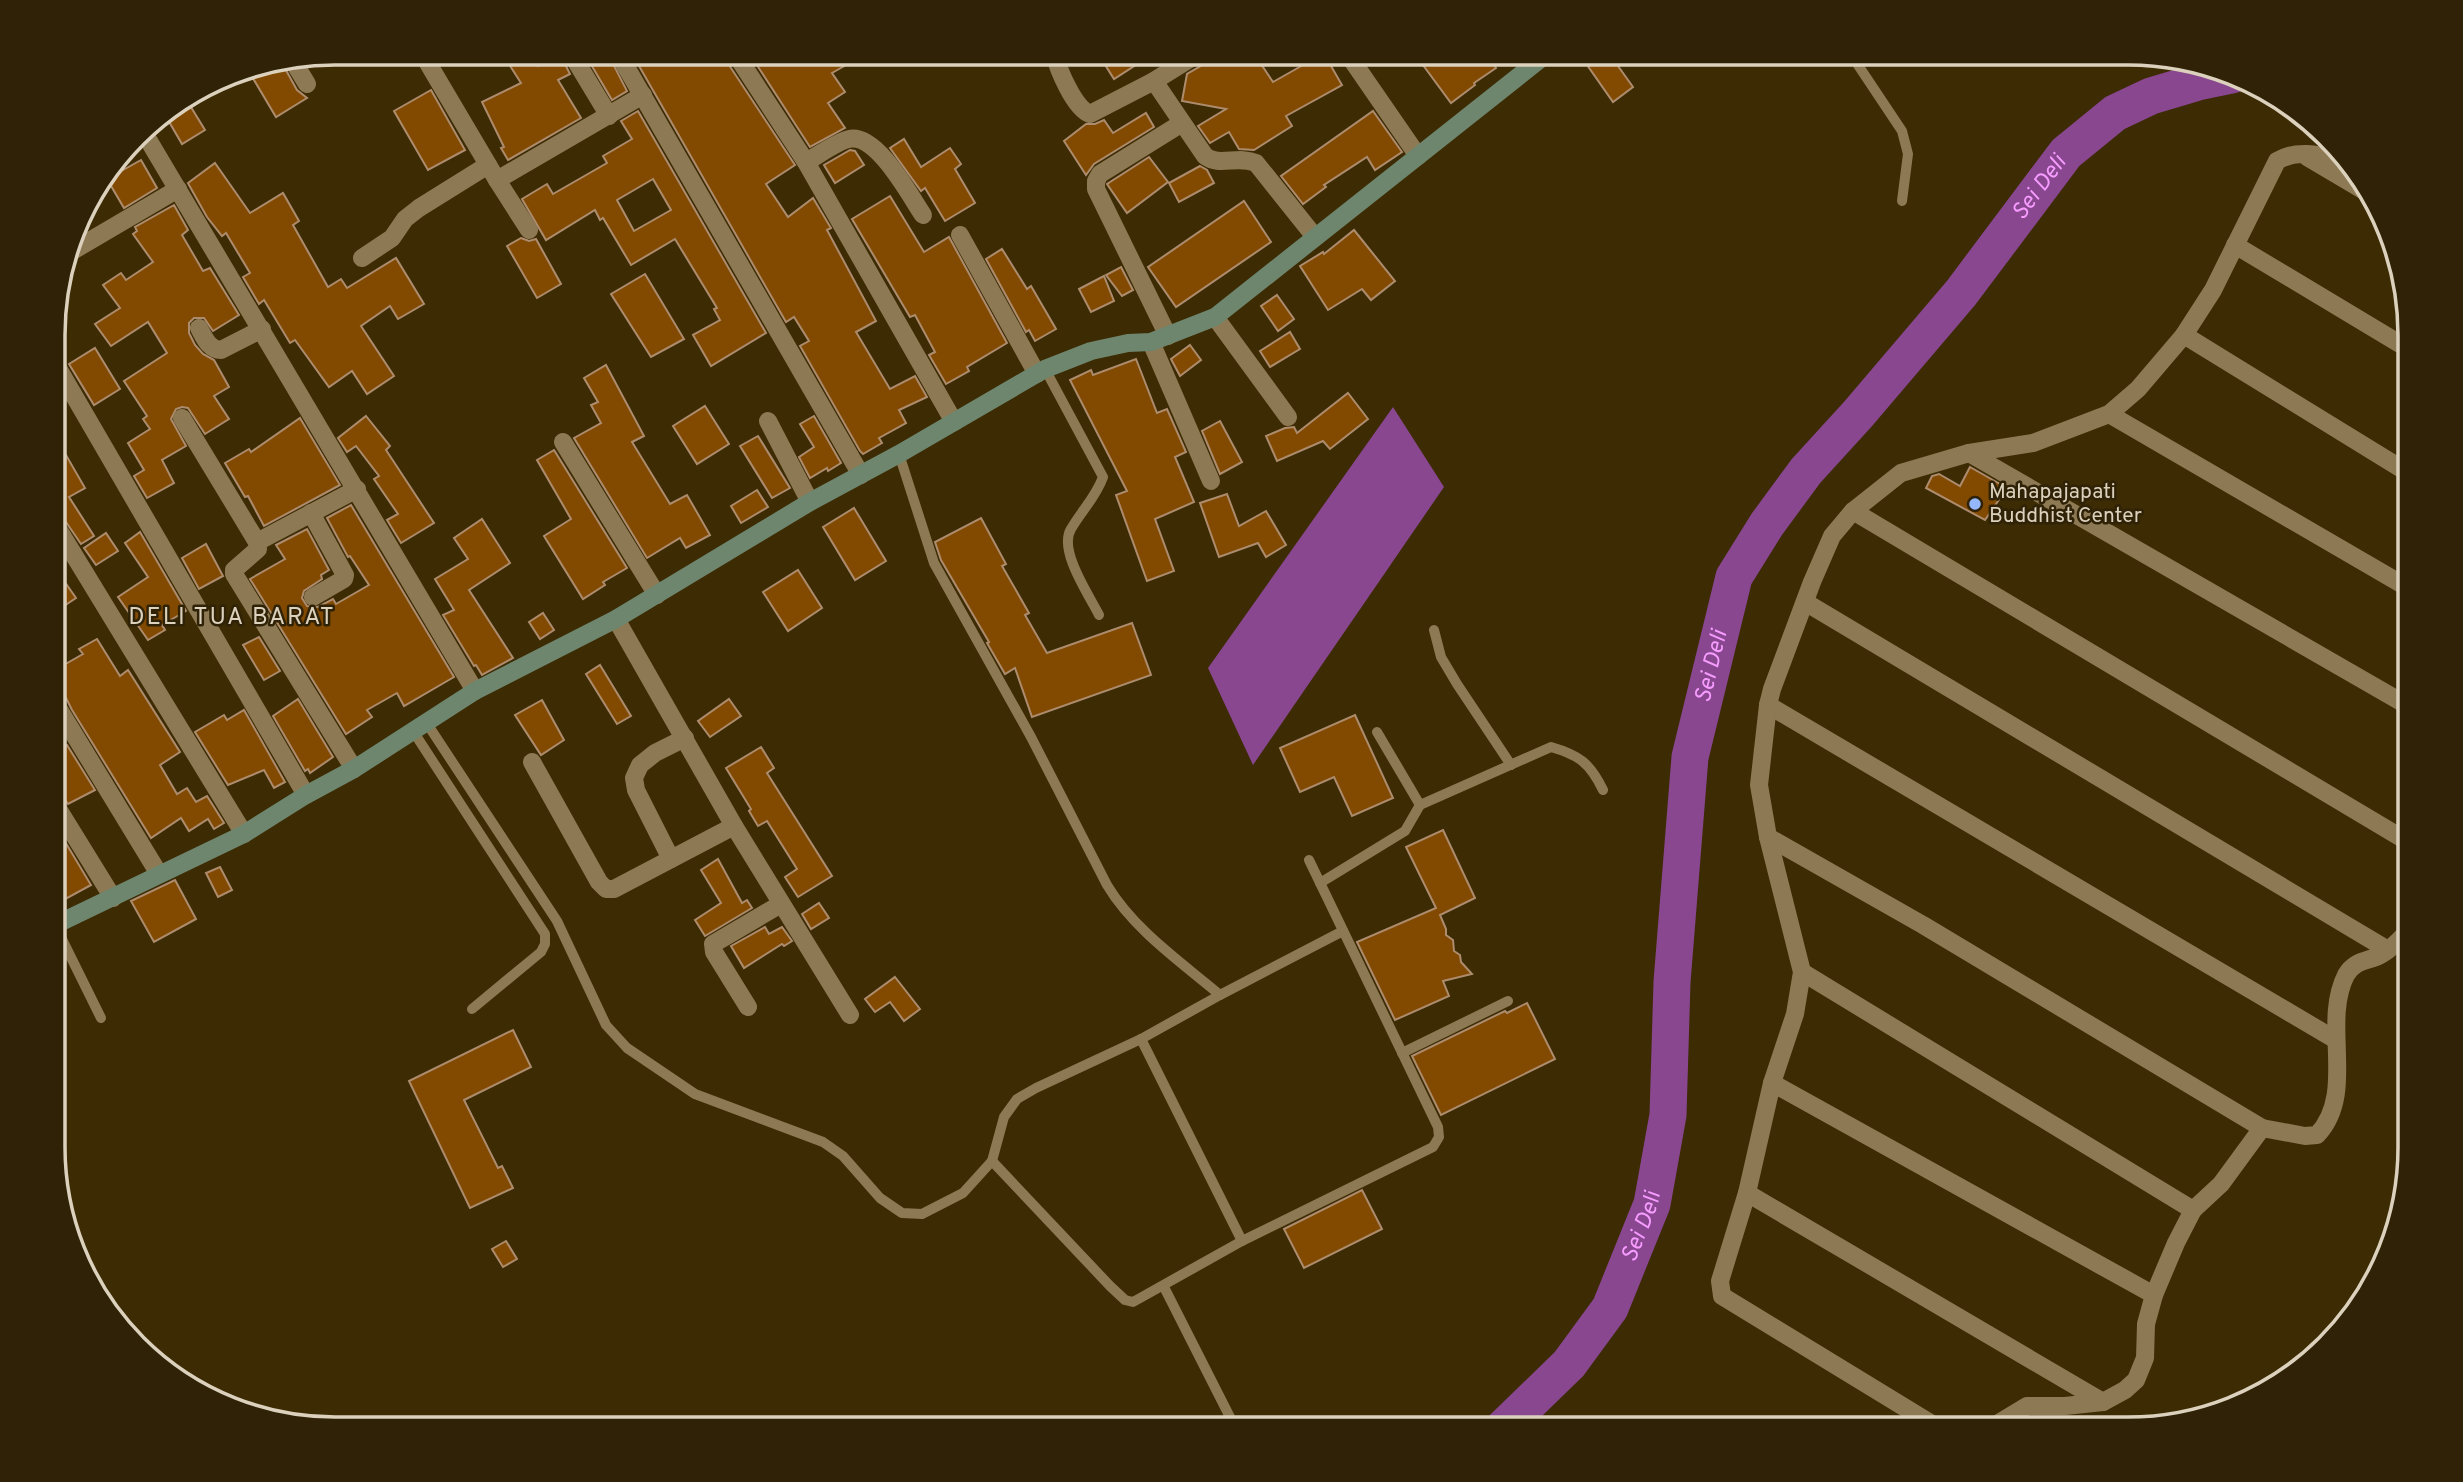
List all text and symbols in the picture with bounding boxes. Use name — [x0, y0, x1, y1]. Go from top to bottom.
water label: Sei Deli — [2006, 149, 2074, 226]
place label: Mahapajapati Buddhist Center — [1989, 479, 2142, 530]
marker: Mahapajapati Buddhist Center — [1967, 496, 1983, 512]
district label: DELI TUA BARAT — [128, 603, 336, 633]
water label: Sei Deli — [1689, 626, 1735, 706]
water label: Sei Deli — [1615, 1188, 1669, 1267]

